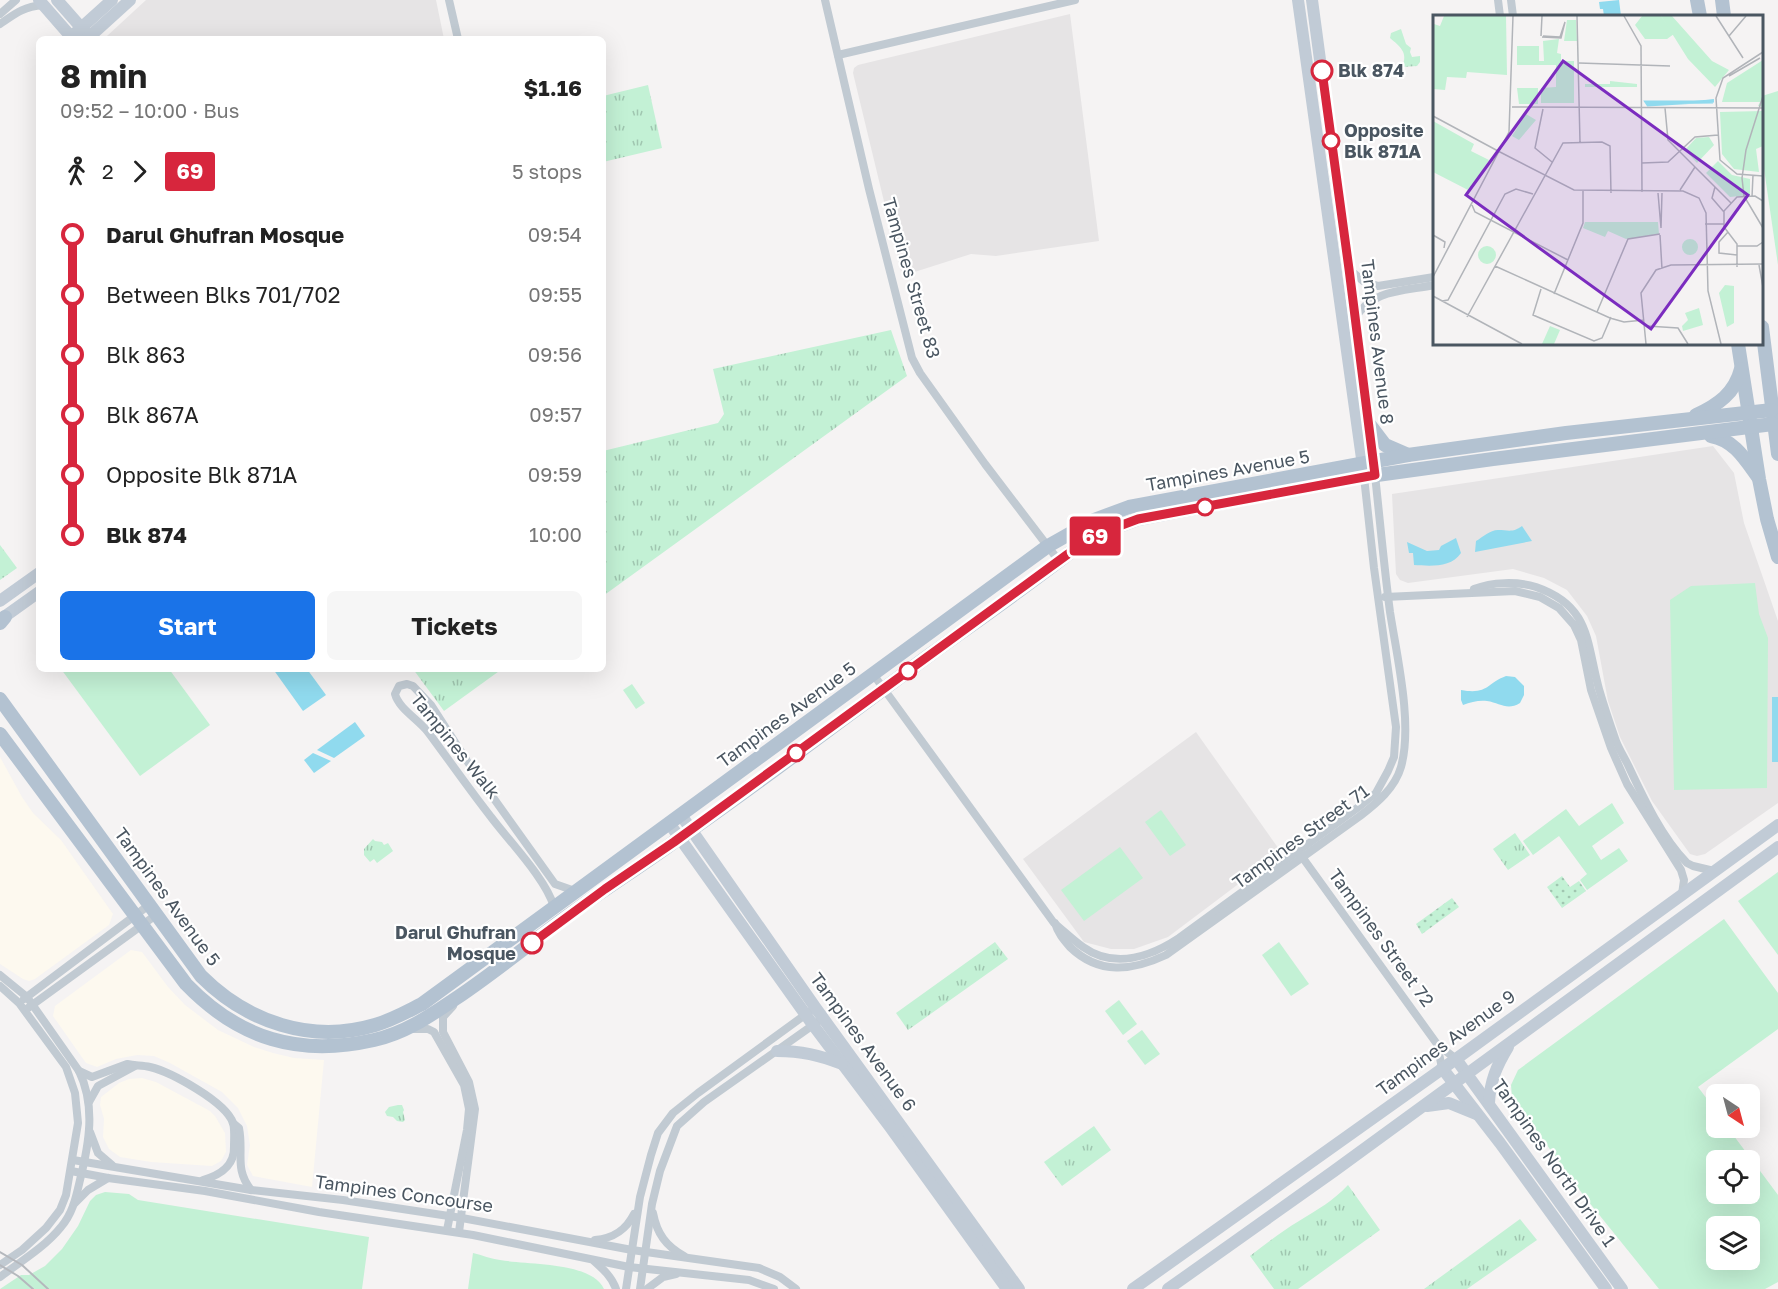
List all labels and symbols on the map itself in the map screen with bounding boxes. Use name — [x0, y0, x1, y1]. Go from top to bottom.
inset map — [1433, 15, 1763, 345]
place label: Blk 874 — [1338, 59, 1404, 81]
marker: Blk 874 — [1311, 60, 1333, 82]
place label: Opposite Blk 871A — [1344, 119, 1424, 162]
marker: Opposite Blk 871A — [1322, 132, 1340, 150]
street label: Tampines Street 83 — [878, 195, 945, 361]
street label: Tampines Avenue 8 — [1357, 258, 1399, 426]
street label: Tampines Avenue 5 — [1144, 445, 1311, 495]
unlabelled marker — [1196, 498, 1214, 516]
line badge: 69 — [1068, 516, 1122, 556]
street label: Tampines Avenue 5 — [713, 657, 860, 772]
unlabelled marker — [899, 662, 917, 680]
street label: Tampines Walk — [406, 688, 505, 803]
unlabelled marker — [787, 744, 805, 762]
street label: Tampines Street 71 — [1228, 779, 1373, 893]
street label: Tampines Avenue 5 — [110, 823, 225, 970]
street label: Tampines Street 72 — [1324, 864, 1439, 1011]
place label: Darul Ghufran Mosque — [395, 921, 516, 964]
marker: Darul Ghufran Mosque — [521, 932, 543, 954]
street label: Tampines Avenue 6 — [806, 968, 921, 1115]
street label: Tampines Avenue 9 — [1372, 985, 1519, 1100]
street label: Tampines North Drive 1 — [1489, 1074, 1621, 1251]
north arrow — [1706, 1084, 1760, 1138]
street label: Tampines Concourse — [314, 1170, 495, 1216]

